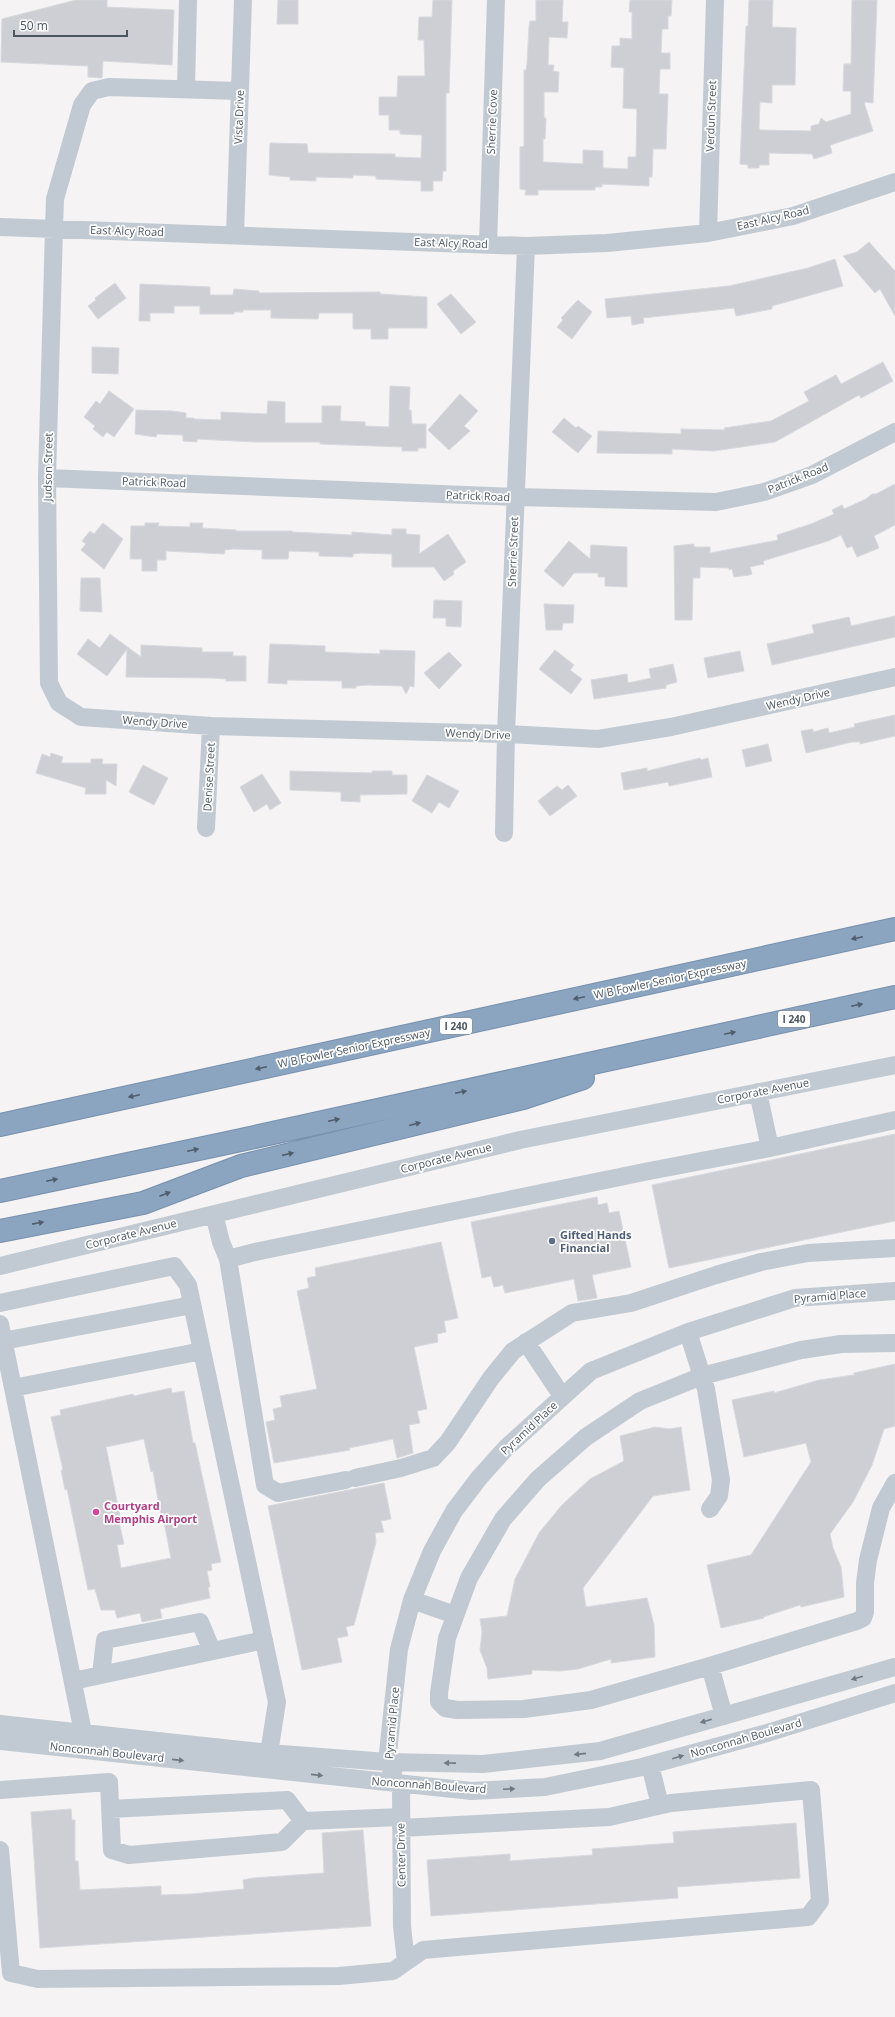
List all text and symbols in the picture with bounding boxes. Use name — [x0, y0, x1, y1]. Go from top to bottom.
scale bar — [14, 12, 127, 38]
text: 50 m — [20, 17, 48, 34]
street label: Verdun Street — [702, 80, 719, 152]
street label: Sherrie Cove — [483, 89, 500, 155]
street label: Vista Drive — [230, 90, 247, 144]
street label: East Alcy Road — [735, 202, 811, 233]
street label: East Alcy Road — [90, 222, 164, 239]
street label: East Alcy Road — [414, 234, 488, 251]
street label: Judson Street — [39, 432, 56, 502]
street label: Patrick Road — [765, 459, 830, 496]
street label: Patrick Road — [122, 473, 186, 490]
street label: Patrick Road — [446, 487, 510, 504]
street label: Sherrie Street — [504, 516, 521, 587]
street label: Wendy Drive — [764, 684, 831, 713]
street label: Wendy Drive — [122, 712, 188, 731]
street label: Wendy Drive — [445, 725, 511, 742]
street label: Denise Street — [199, 742, 218, 812]
one-way arrow — [851, 935, 863, 941]
street label: W B Fowler Senior Expressway — [592, 955, 748, 1002]
one-way arrow — [573, 996, 586, 1002]
one-way arrow — [851, 1002, 864, 1008]
road number: I 240 — [778, 1011, 810, 1027]
road number: I 240 — [440, 1018, 472, 1034]
street label: W B Fowler Senior Expressway — [276, 1024, 432, 1071]
one-way arrow — [724, 1029, 737, 1035]
one-way arrow — [255, 1066, 267, 1072]
street label: Corporate Avenue — [716, 1074, 810, 1107]
one-way arrow — [454, 1088, 467, 1094]
one-way arrow — [128, 1093, 140, 1099]
one-way arrow — [327, 1116, 340, 1122]
one-way arrow — [408, 1121, 421, 1127]
street label: Corporate Avenue — [399, 1139, 493, 1176]
one-way arrow — [187, 1147, 199, 1153]
one-way arrow — [282, 1151, 294, 1157]
one-way arrow — [46, 1176, 58, 1182]
one-way arrow — [159, 1191, 171, 1197]
street label: Corporate Avenue — [84, 1215, 178, 1252]
one-way arrow — [32, 1220, 44, 1226]
place label: Gifted Hands Financial — [560, 1227, 632, 1255]
marker: Gifted Hands Financial — [547, 1236, 557, 1246]
street label: Pyramid Place — [793, 1285, 867, 1306]
street label: Pyramid Place — [497, 1398, 560, 1458]
place label: Courtyard Memphis Airport — [104, 1498, 197, 1526]
marker: Courtyard Memphis Airport — [91, 1507, 101, 1517]
one-way arrow — [851, 1675, 863, 1681]
street label: Pyramid Place — [381, 1686, 402, 1760]
street label: Nonconnah Boulevard — [689, 1714, 803, 1761]
one-way arrow — [699, 1718, 711, 1724]
street label: Nonconnah Boulevard — [49, 1738, 165, 1765]
one-way arrow — [574, 1750, 586, 1757]
one-way arrow — [672, 1754, 684, 1760]
one-way arrow — [172, 1757, 184, 1763]
one-way arrow — [443, 1760, 456, 1766]
one-way arrow — [311, 1772, 323, 1778]
street label: Nonconnah Boulevard — [371, 1773, 487, 1796]
one-way arrow — [503, 1786, 516, 1792]
street label: Center Drive — [392, 1823, 409, 1887]

